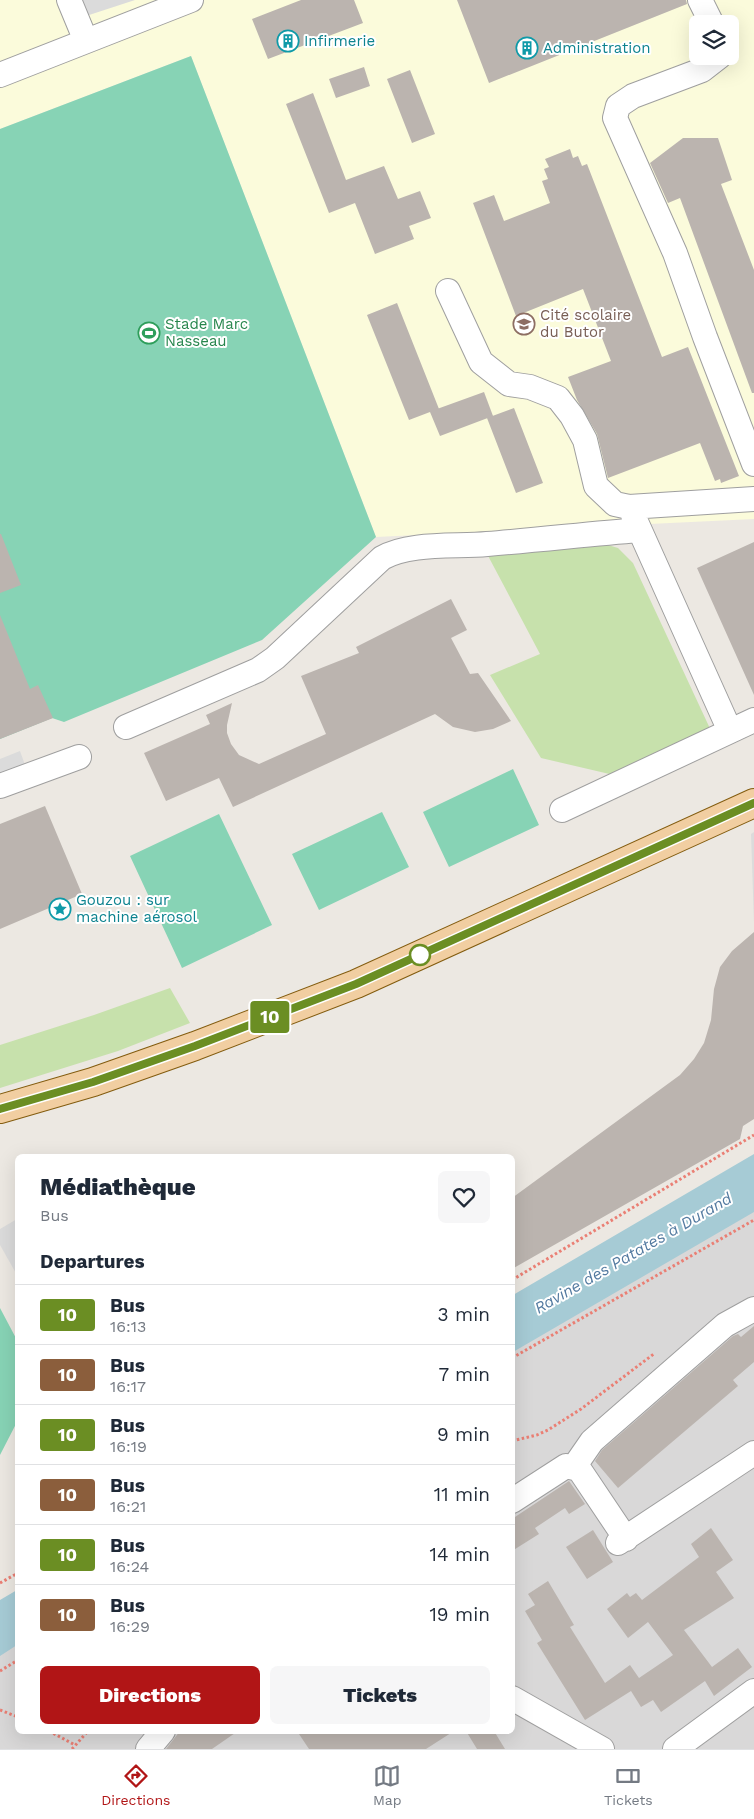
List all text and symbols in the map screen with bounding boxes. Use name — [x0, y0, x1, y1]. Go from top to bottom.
map controls — [689, 15, 739, 65]
button: layers — [689, 15, 739, 65]
building icon: Infirmerie — [276, 29, 300, 53]
place label: Infirmerie — [304, 32, 375, 50]
building icon: Administration — [515, 36, 539, 60]
place label: Administration — [543, 39, 651, 57]
place label: Cité scolaire du Butor — [540, 306, 631, 341]
school or university icon: Cité scolaire du Butor — [512, 312, 536, 336]
place label: Stade Marc Nasseau — [165, 315, 248, 350]
sports icon: Stade Marc Nasseau — [137, 321, 161, 345]
place label: Gouzou : sur machine aérosol — [76, 891, 197, 926]
place icon: Gouzou : sur machine aérosol — [48, 897, 72, 921]
unlabelled marker — [409, 944, 431, 966]
line badge: 10 — [248, 1001, 292, 1033]
text: 10 — [260, 1006, 280, 1027]
button: heart — [438, 1171, 490, 1223]
text: Médiathèque — [40, 1173, 196, 1201]
water label: Ravine des Patates à Durand — [531, 1188, 736, 1317]
text: Bus — [40, 1206, 69, 1225]
text: Departures — [40, 1250, 145, 1273]
text: Bus — [110, 1294, 145, 1317]
text: 3 min — [438, 1303, 490, 1326]
text: 10 — [58, 1304, 77, 1325]
text: 16:13 — [110, 1317, 146, 1336]
text: Bus — [110, 1354, 145, 1377]
text: 7 min — [439, 1363, 490, 1386]
text: 10 — [58, 1364, 77, 1385]
text: 16:17 — [110, 1377, 146, 1396]
text: Bus — [110, 1414, 145, 1437]
text: 9 min — [437, 1423, 490, 1446]
text: 10 — [58, 1424, 77, 1445]
text: 16:19 — [110, 1437, 147, 1456]
text: Bus — [110, 1474, 145, 1497]
text: 11 min — [434, 1483, 490, 1506]
text: 10 — [58, 1484, 77, 1505]
text: 16:21 — [110, 1497, 146, 1516]
text: Bus — [110, 1534, 145, 1557]
text: 14 min — [430, 1543, 490, 1566]
text: 10 — [58, 1544, 77, 1565]
text: 16:24 — [110, 1557, 149, 1576]
text: Bus — [110, 1594, 145, 1617]
text: 19 min — [429, 1603, 490, 1626]
text: 10 — [58, 1604, 77, 1625]
text: 16:29 — [110, 1617, 150, 1636]
button: Directions — [40, 1666, 260, 1724]
button: Tickets — [270, 1666, 490, 1724]
tab: Directions — [101, 1762, 170, 1808]
tab: Map — [373, 1762, 402, 1808]
tab: Tickets — [604, 1762, 653, 1808]

